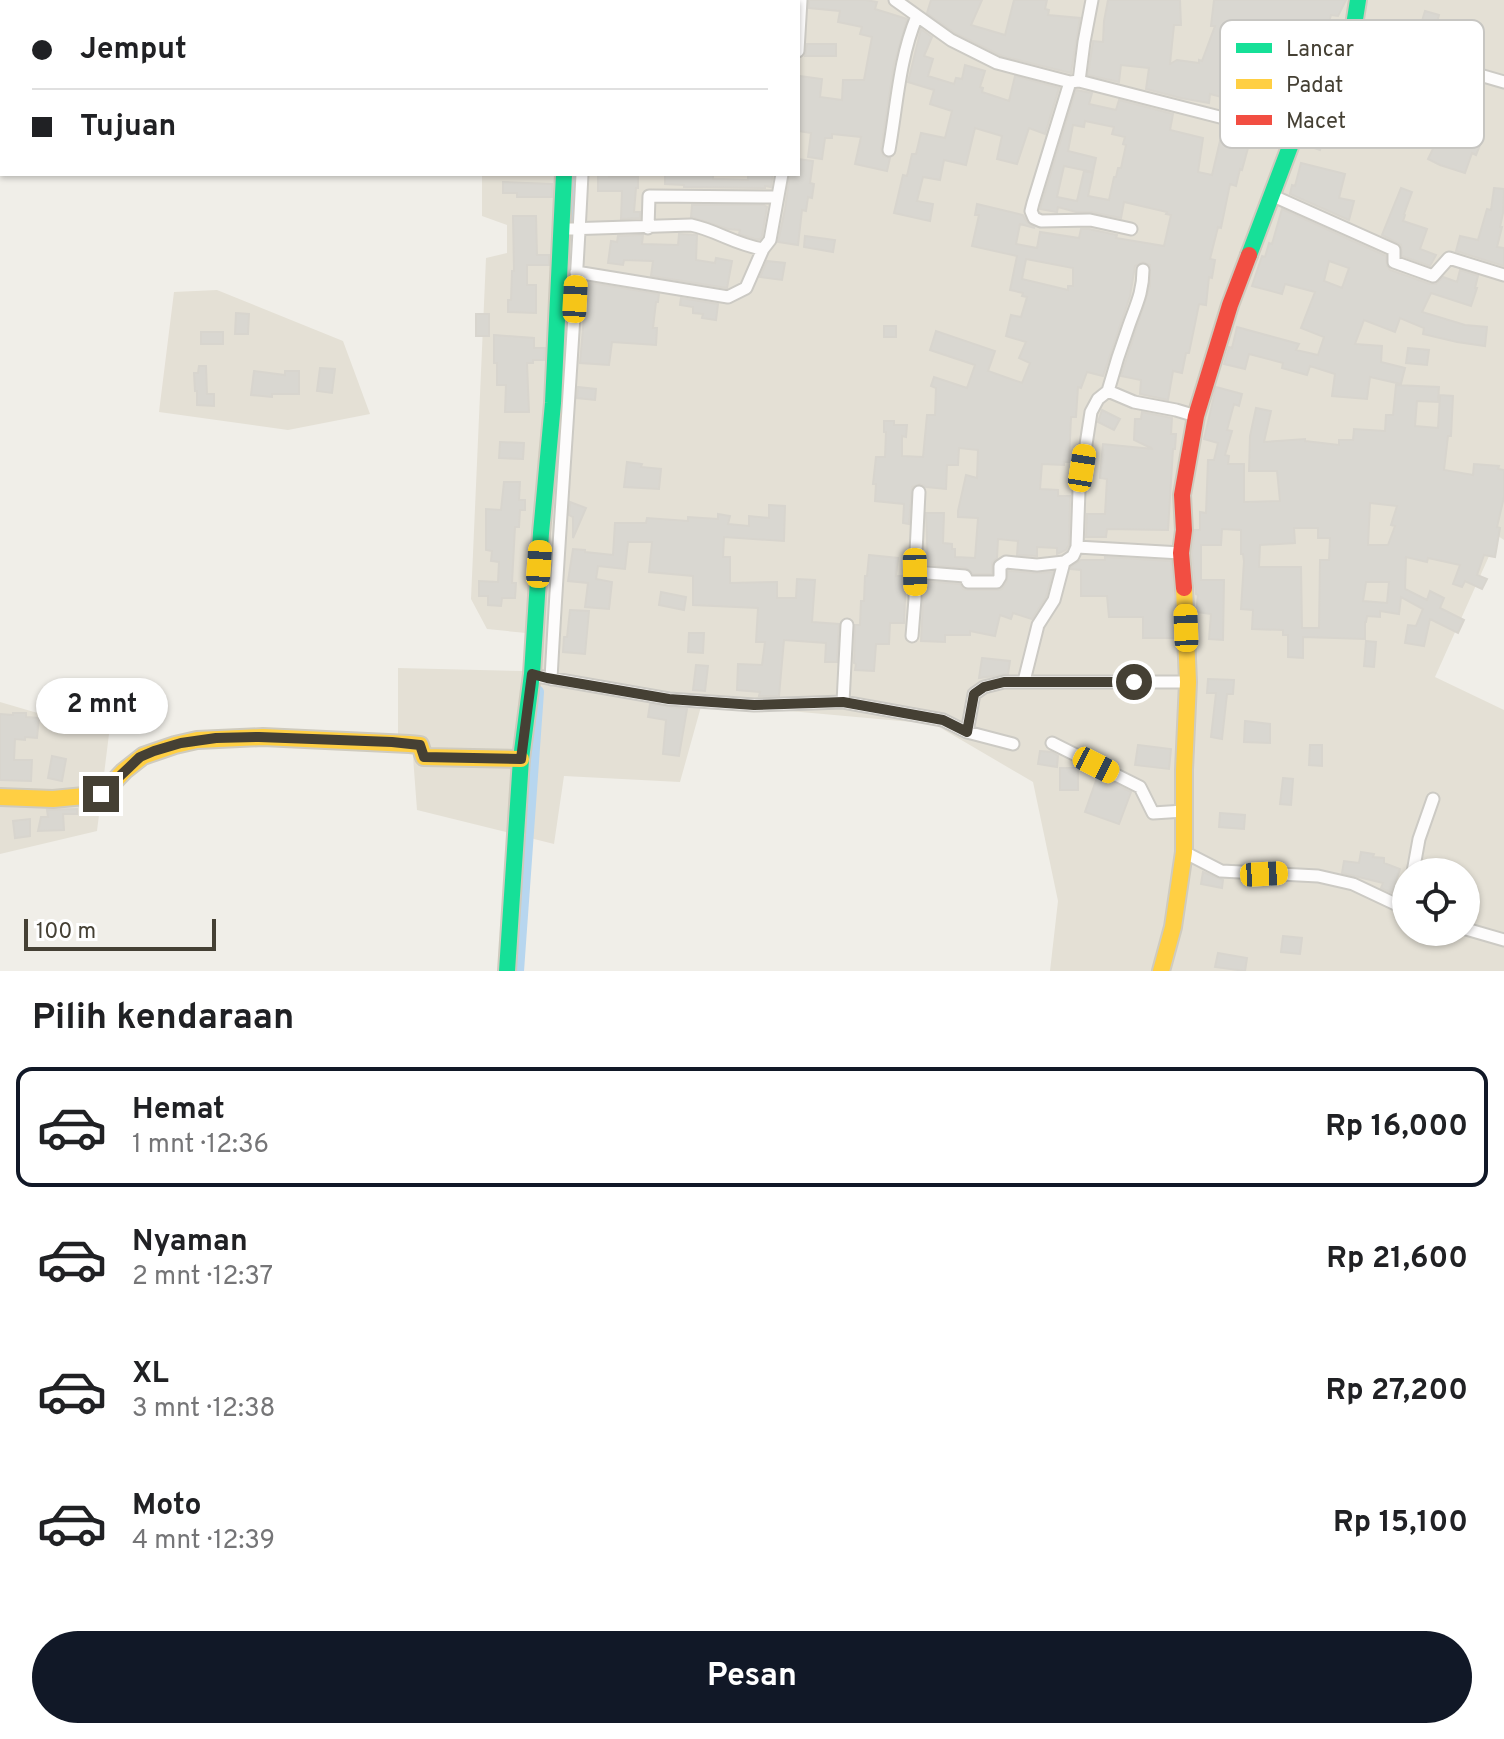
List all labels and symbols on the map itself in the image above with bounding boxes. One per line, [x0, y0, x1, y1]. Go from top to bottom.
legend [1220, 20, 1484, 148]
text: Lancar [1286, 37, 1355, 64]
text: Padat [1286, 73, 1343, 100]
text: Macet [1286, 109, 1346, 136]
car [562, 274, 588, 324]
car [1066, 442, 1098, 494]
car [525, 539, 553, 589]
car [903, 548, 927, 596]
car [1173, 604, 1199, 652]
route start [1116, 664, 1152, 700]
callout: 2 mnt [35, 678, 167, 734]
car [1069, 743, 1123, 787]
route end [83, 776, 119, 812]
car [1239, 861, 1289, 887]
scale bar [24, 915, 216, 951]

